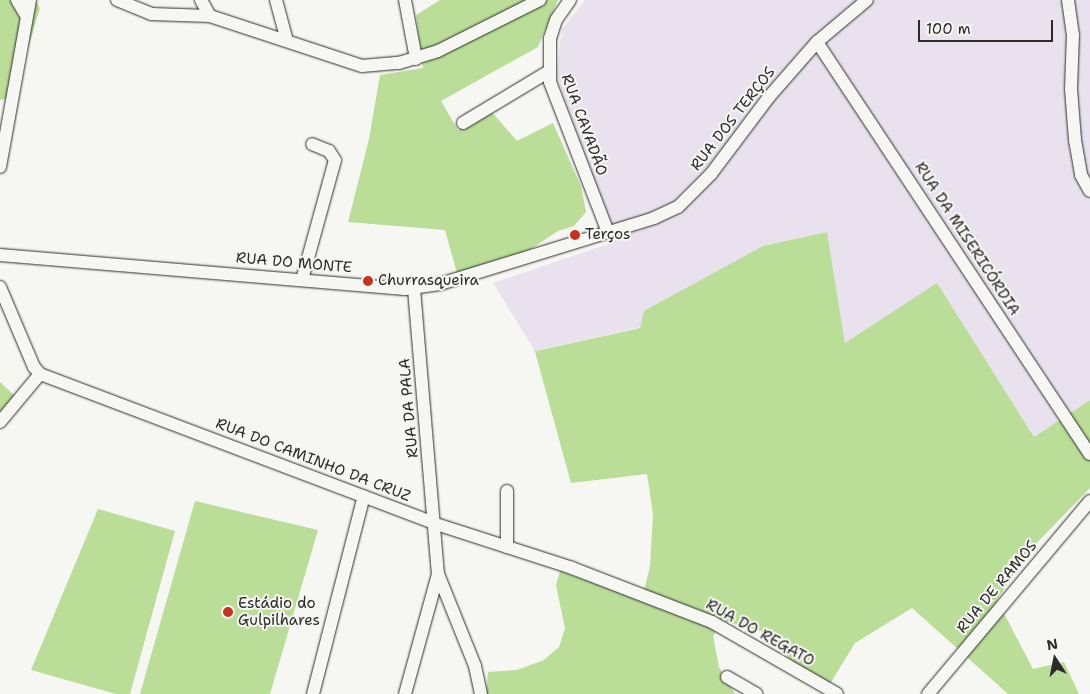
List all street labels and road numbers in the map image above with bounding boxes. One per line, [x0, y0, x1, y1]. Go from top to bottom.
street label: RUA DOS TERÇOS [687, 64, 779, 174]
street label: RUA CAVADÃO [557, 72, 611, 178]
street label: RUA DA MISERICÓRDIA [911, 159, 1023, 319]
street label: RUA DO MONTE [235, 249, 353, 277]
street label: RUA DA PALA [396, 357, 422, 459]
street label: RUA DO CAMINHO DA CRUZ [213, 414, 413, 506]
street label: RUA DE RAMOS [953, 537, 1041, 637]
street label: RUA DO REGATO [703, 596, 817, 670]

